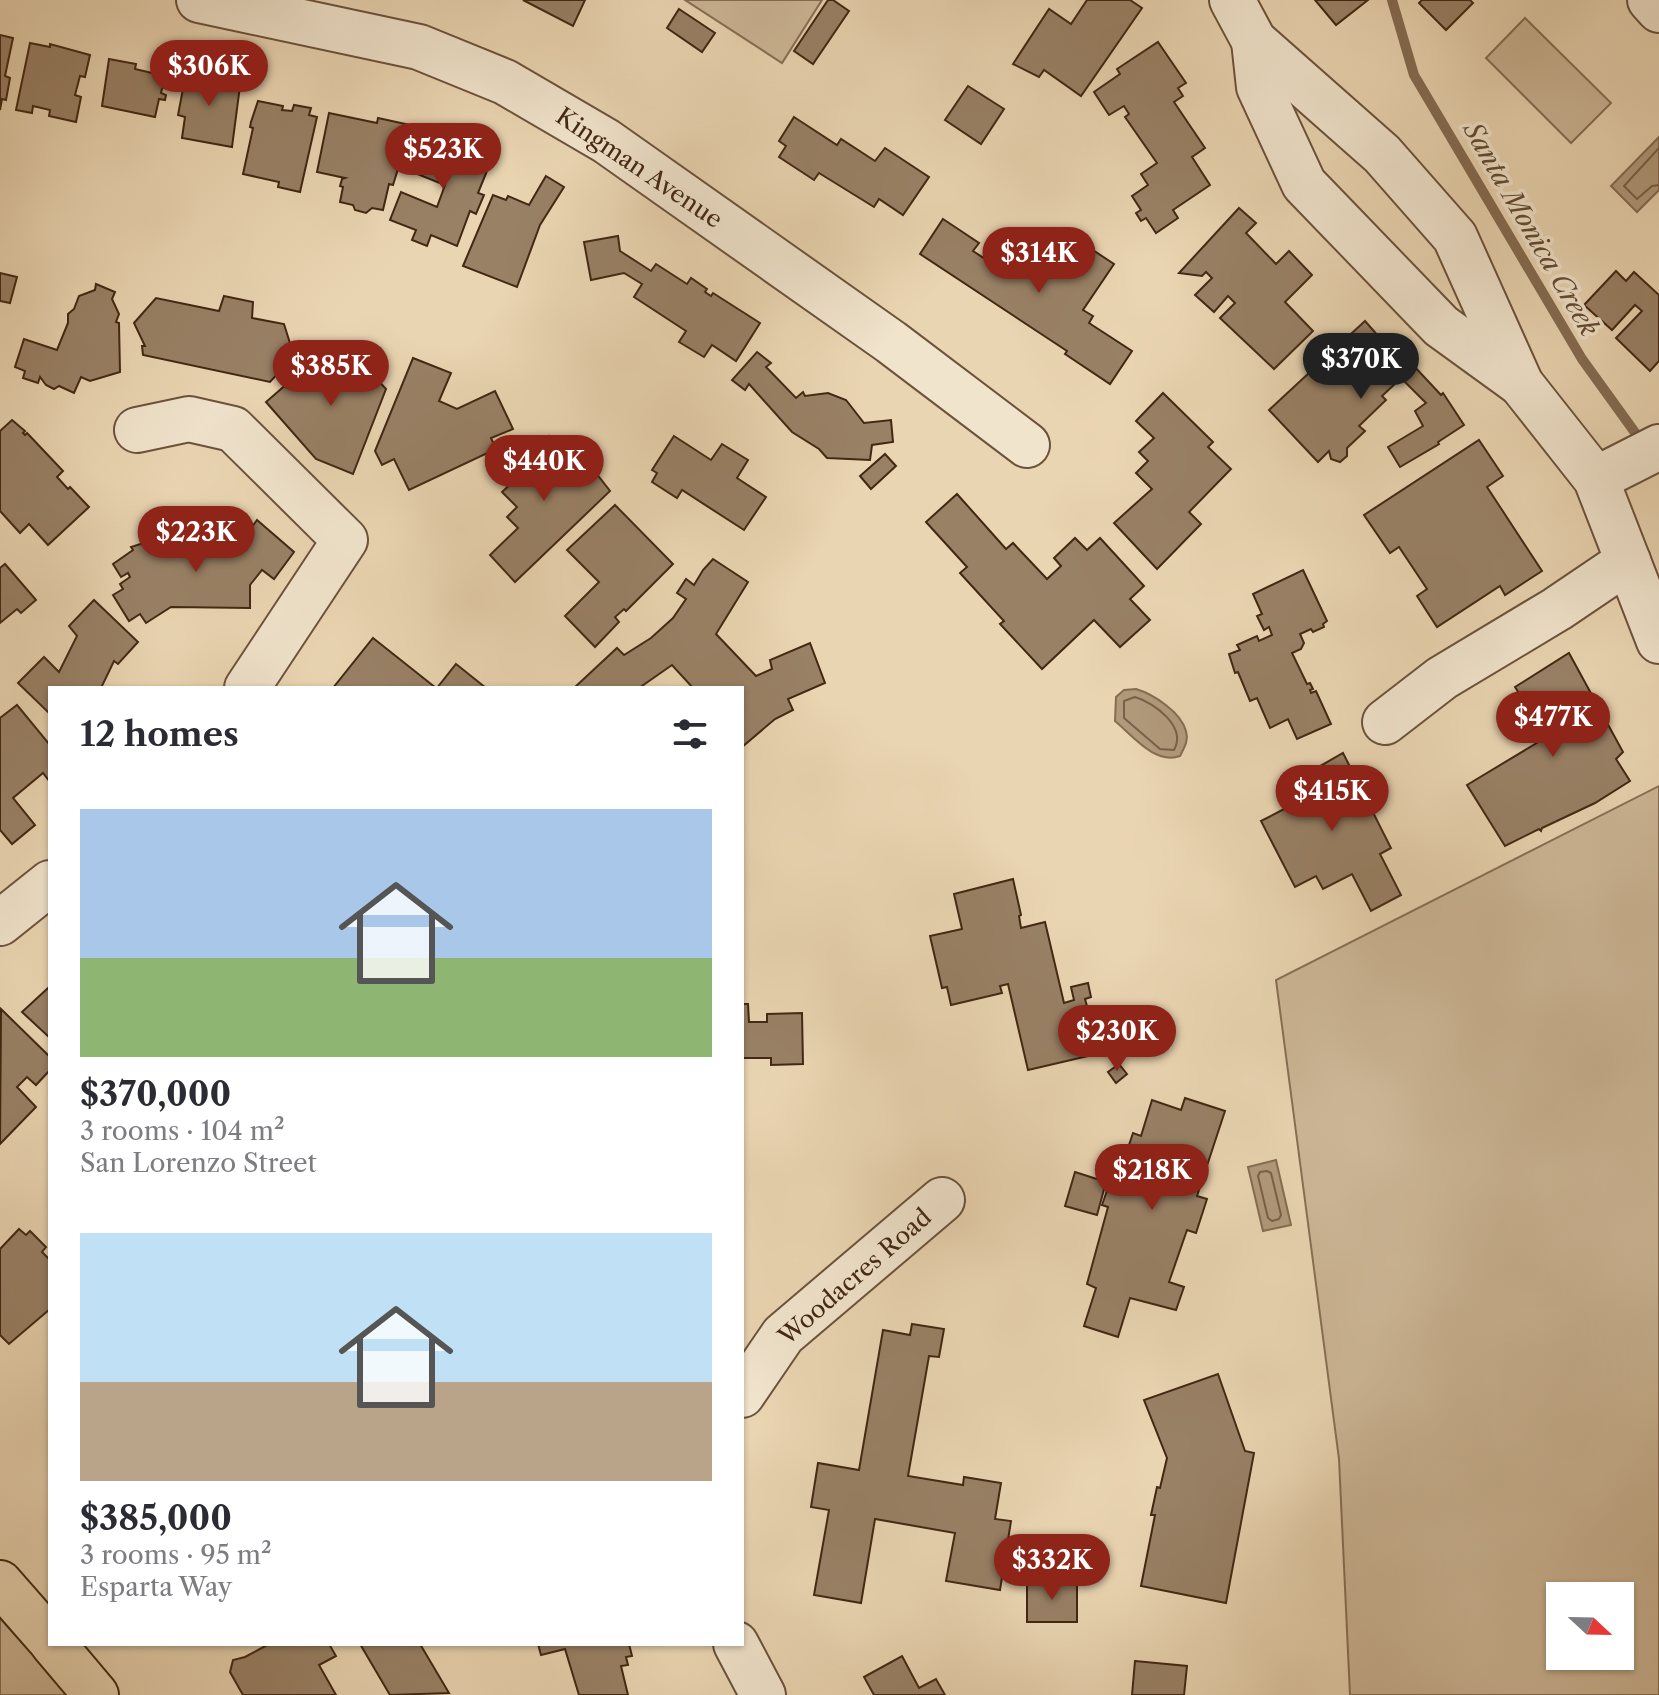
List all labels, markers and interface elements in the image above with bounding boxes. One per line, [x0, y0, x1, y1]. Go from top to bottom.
pin: $306K [153, 40, 265, 108]
text: $306K [168, 50, 250, 82]
street label: Kingman Avenue [551, 101, 728, 234]
water label: Santa Monica Creek [1456, 115, 1606, 342]
pin: $523K [387, 123, 499, 191]
text: $523K [403, 133, 483, 165]
pin: $314K [983, 227, 1095, 295]
text: $314K [1000, 237, 1078, 269]
pin: $370K [1305, 333, 1417, 401]
pin: $385K [275, 340, 387, 408]
text: $370K [1321, 343, 1401, 375]
text: $385K [291, 350, 371, 382]
pin: $440K [488, 435, 600, 503]
text: $440K [503, 445, 585, 477]
pin: $223K [140, 506, 252, 574]
text: $223K [156, 516, 236, 548]
pin: $477K [1497, 691, 1609, 759]
text: $477K [1514, 701, 1592, 733]
icon: filters [668, 712, 712, 756]
text: 12 homes [80, 713, 239, 755]
pin: $415K [1276, 765, 1388, 833]
text: $415K [1294, 775, 1370, 807]
icon: home [324, 861, 468, 1005]
pin: $230K [1061, 1005, 1173, 1073]
text: $230K [1076, 1015, 1158, 1047]
text: $370,000 [80, 1073, 231, 1115]
text: 3 rooms · 104 m² [80, 1115, 285, 1147]
pin: $218K [1096, 1144, 1208, 1212]
text: San Lorenzo Street [80, 1147, 317, 1179]
text: $218K [1113, 1154, 1191, 1186]
street label: Woodacres Road [772, 1202, 937, 1352]
icon: home [324, 1285, 468, 1429]
text: $385,000 [80, 1497, 232, 1539]
pin: $332K [996, 1534, 1108, 1602]
text: 3 rooms · 95 m² [80, 1539, 272, 1571]
text: $332K [1012, 1544, 1092, 1576]
text: Esparta Way [80, 1571, 232, 1603]
north arrow [1546, 1582, 1634, 1670]
map controls [1546, 1582, 1634, 1670]

